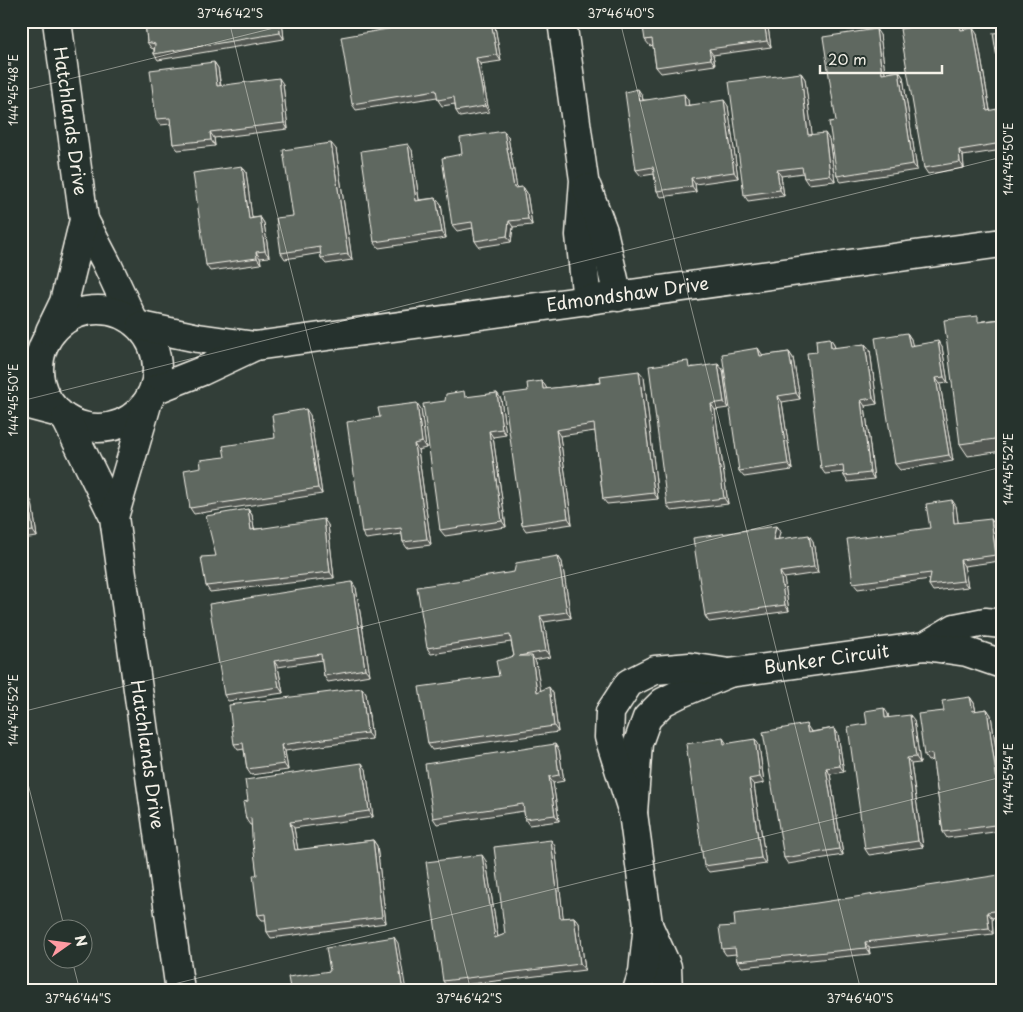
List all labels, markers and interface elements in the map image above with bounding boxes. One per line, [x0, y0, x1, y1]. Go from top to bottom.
text: 37°46'42"S [197, 4, 263, 22]
text: 37°46'40"S [587, 4, 655, 22]
scale bar [820, 42, 943, 74]
street label: Hatchlands Drive [48, 44, 95, 197]
text: 20 m [828, 47, 867, 70]
text: 144°45'48"E [4, 54, 22, 126]
text: 144°45'50"E [999, 123, 1017, 195]
street label: Edmondshaw Drive [545, 269, 710, 318]
text: 144°45'50"E [4, 364, 22, 436]
text: 144°45'52"E [999, 433, 1017, 505]
street label: Bunker Circuit [762, 636, 891, 680]
text: 144°45'52"E [4, 674, 22, 746]
street label: Hatchlands Drive [125, 678, 172, 831]
text: 144°45'54"E [999, 743, 1017, 815]
north arrow [42, 920, 92, 970]
text: N [70, 933, 93, 949]
text: 37°46'44"S [45, 989, 111, 1007]
text: 37°46'42"S [436, 989, 502, 1007]
text: 37°46'40"S [826, 989, 894, 1007]

